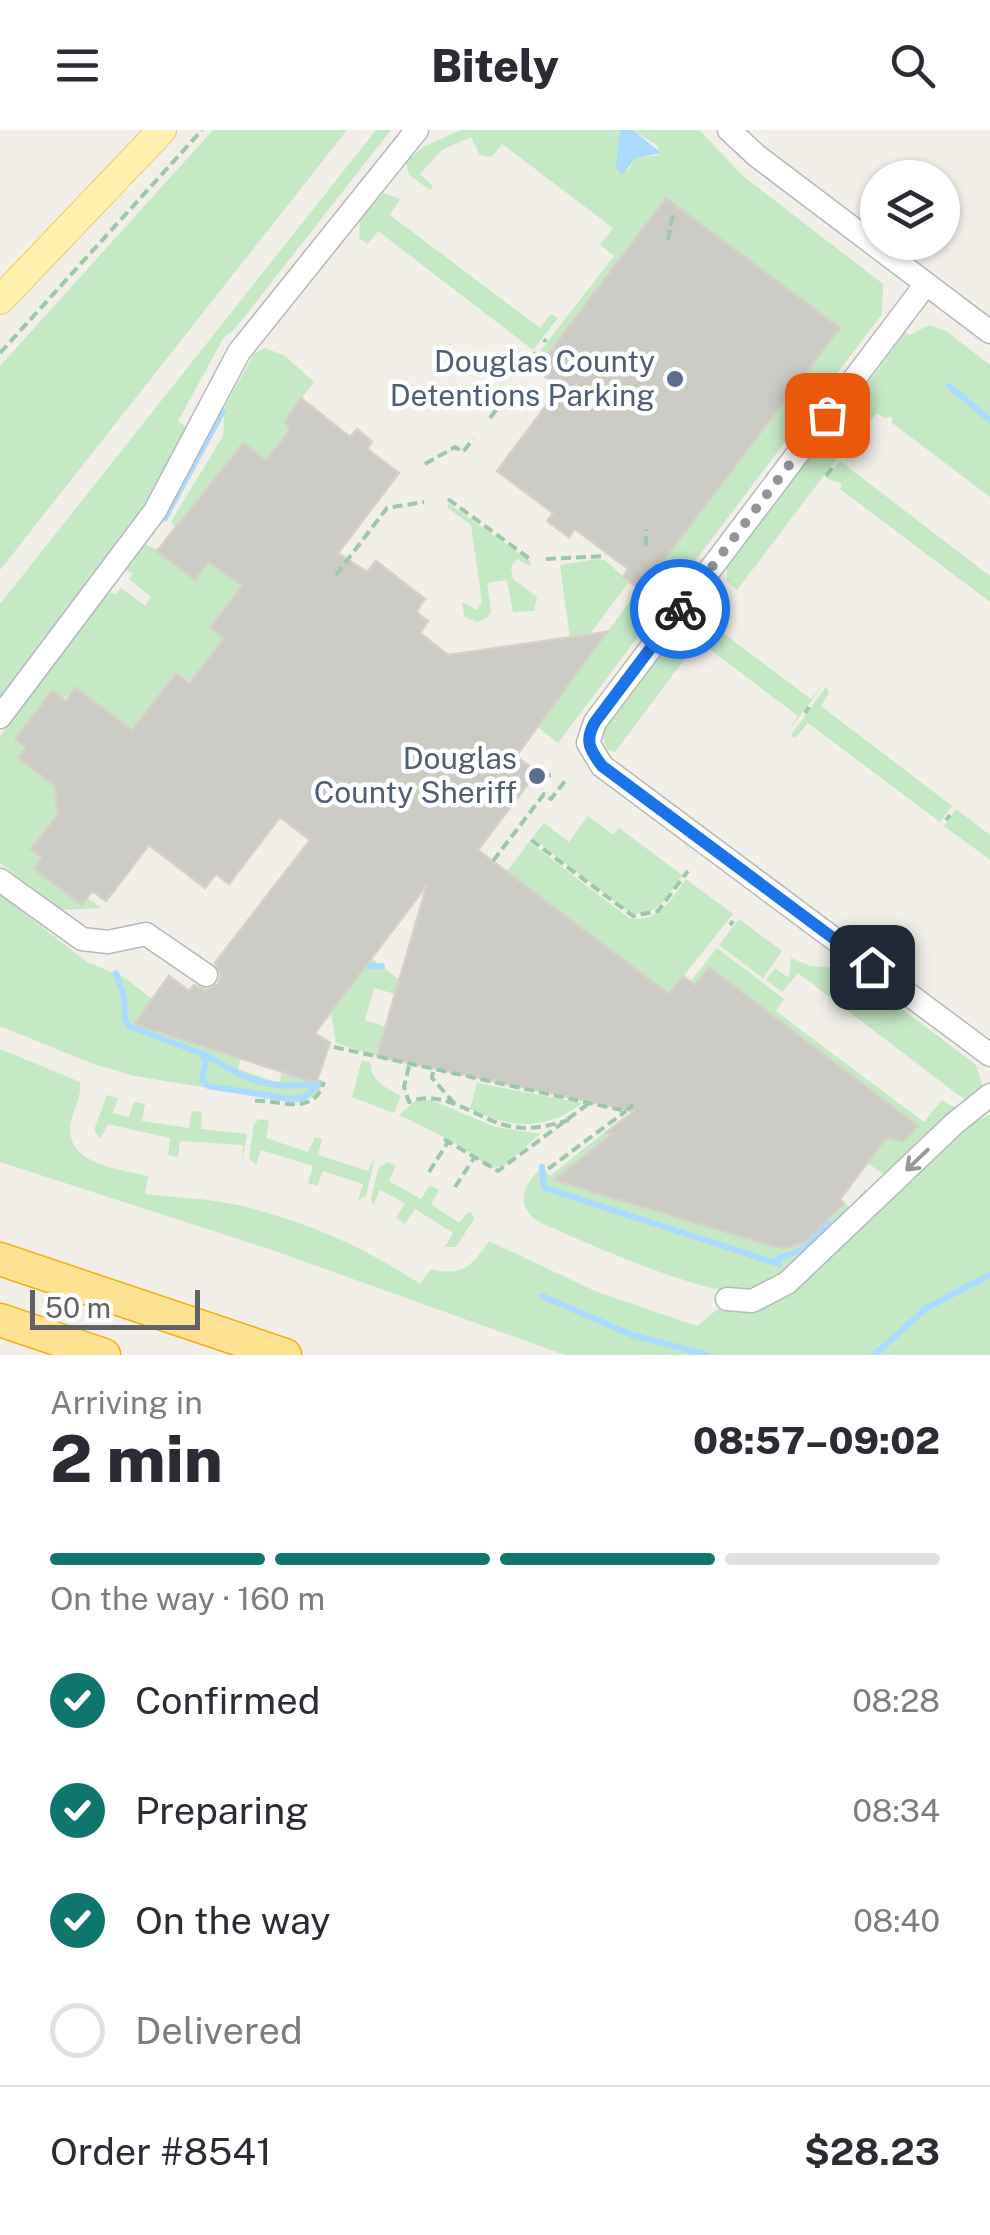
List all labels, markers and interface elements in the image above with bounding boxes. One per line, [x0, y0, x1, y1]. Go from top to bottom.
icon: menu [50, 38, 105, 93]
icon: search [885, 38, 940, 93]
text: Bitely [431, 39, 559, 92]
map controls [860, 160, 960, 260]
button: layers [860, 160, 960, 260]
place label: Douglas County Detentions Parking [390, 343, 655, 413]
marker: Douglas County Detentions Parking [664, 368, 686, 390]
pin [785, 373, 870, 458]
icon: bag [800, 388, 855, 443]
courier [630, 559, 730, 659]
icon: bike [653, 582, 708, 637]
place label: Douglas County Sheriff [314, 740, 517, 810]
marker: Douglas County Sheriff [526, 765, 548, 787]
pin [830, 925, 915, 1010]
icon: home [845, 940, 900, 995]
one-way arrow [906, 1148, 930, 1172]
scale bar [30, 1285, 200, 1330]
text: 50 m [45, 1291, 111, 1324]
text: Arriving in [50, 1384, 203, 1421]
text: 08:57–09:02 [693, 1418, 940, 1463]
text: 2 min [50, 1420, 223, 1497]
text: On the way · 160 m [50, 1580, 325, 1617]
icon: check [50, 1673, 105, 1728]
text: Confirmed [135, 1678, 320, 1723]
text: 08:28 [852, 1682, 940, 1719]
icon: check [50, 1783, 105, 1838]
text: Preparing [135, 1788, 309, 1833]
text: 08:34 [852, 1792, 940, 1829]
icon: check [50, 1893, 105, 1948]
text: On the way [135, 1898, 331, 1943]
text: 08:40 [853, 1902, 940, 1939]
text: Delivered [135, 2008, 303, 2053]
text: Order #8541 [50, 2129, 272, 2174]
text: $28.23 [804, 2129, 940, 2174]

